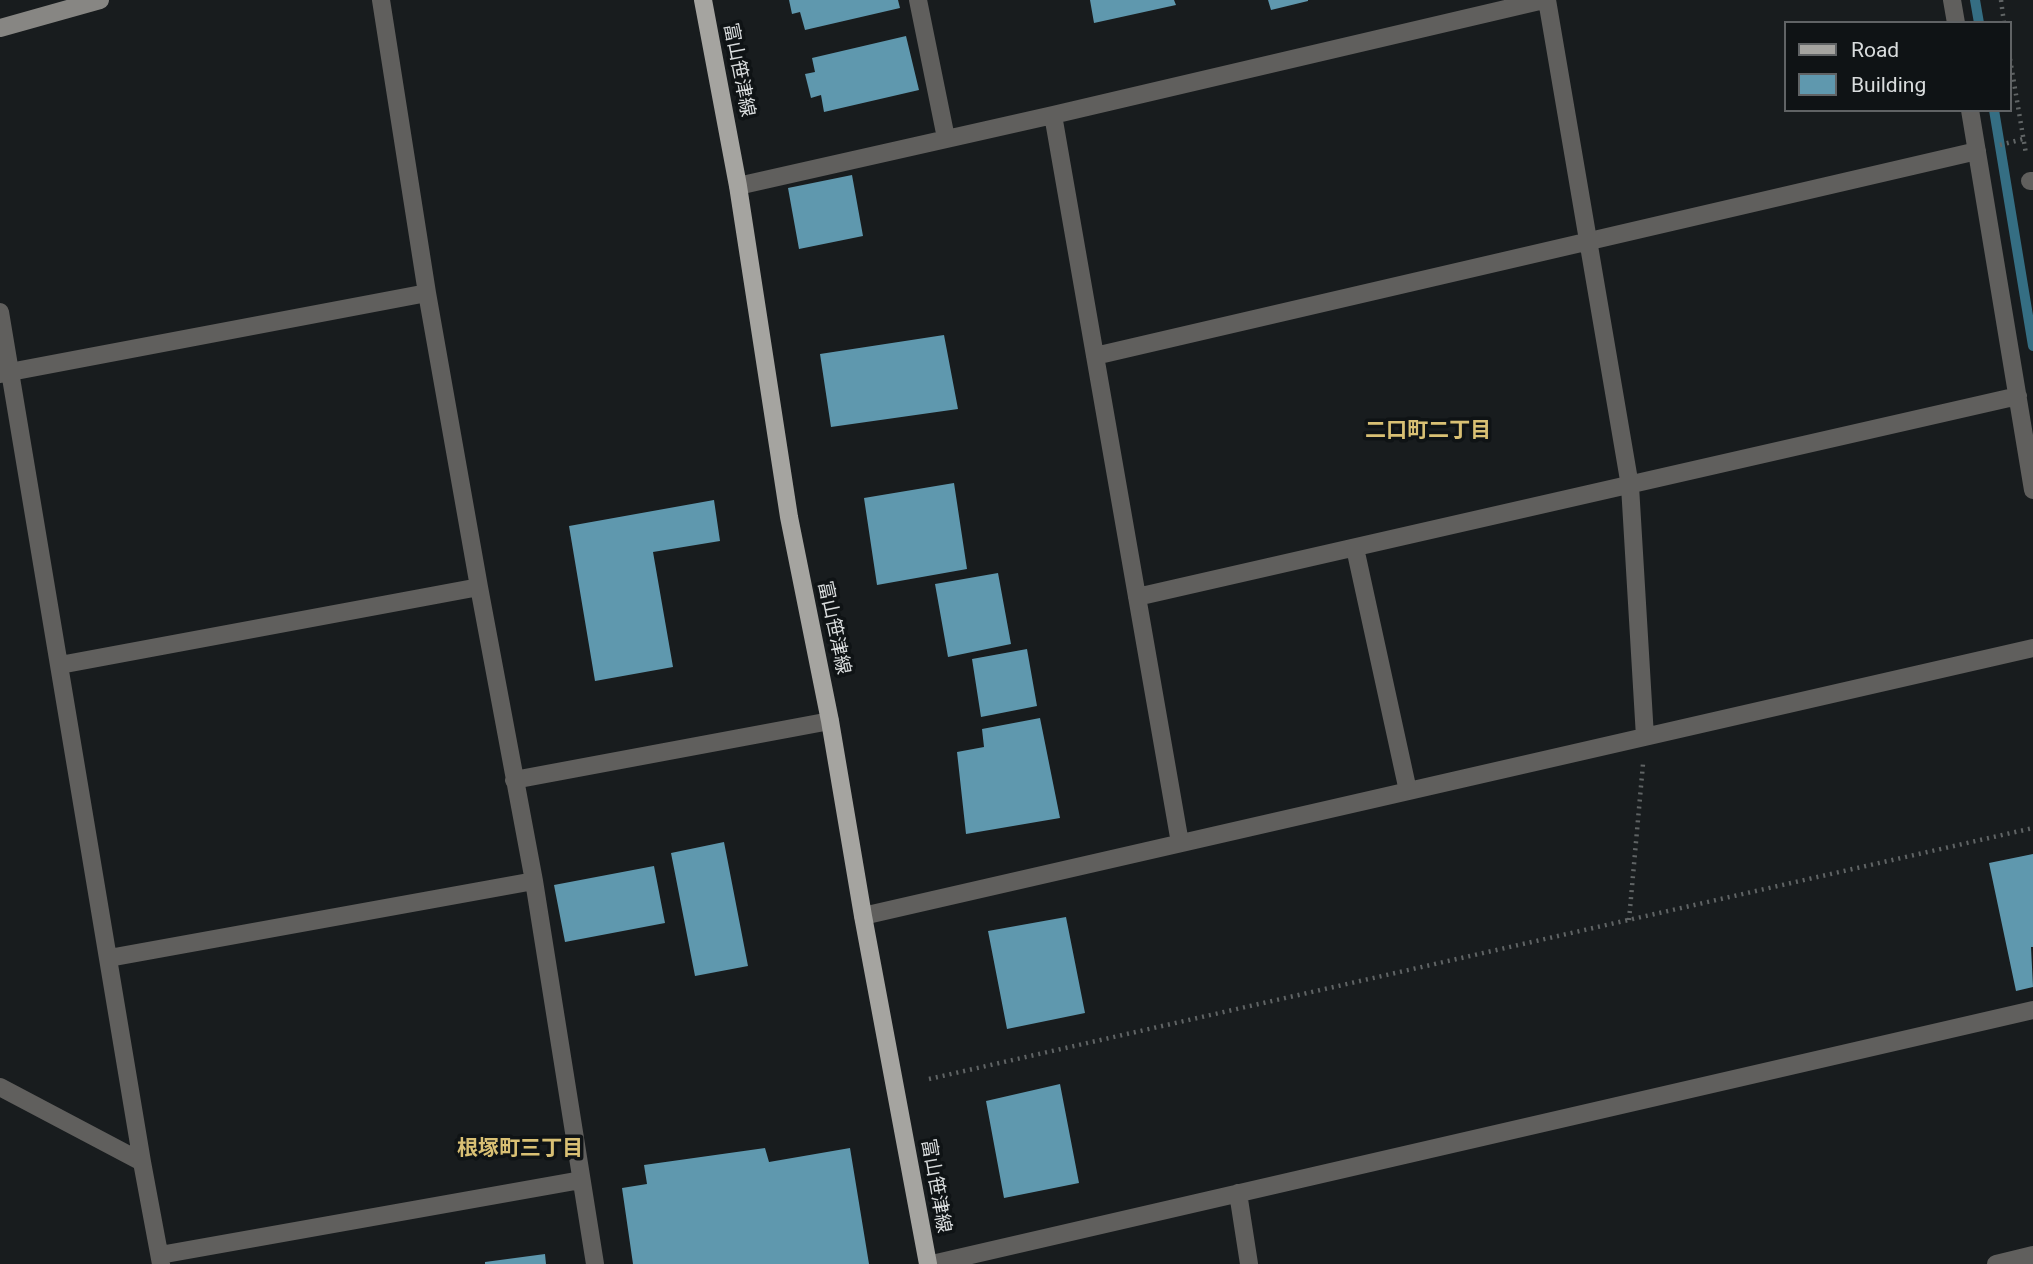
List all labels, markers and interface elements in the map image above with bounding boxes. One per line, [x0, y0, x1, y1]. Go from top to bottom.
street label: 富山笹津線 [718, 21, 758, 119]
legend [1784, 21, 2012, 112]
text: Road [1851, 38, 1899, 62]
text: Building [1851, 73, 1926, 97]
district label: 二口町二丁目 [1365, 419, 1491, 445]
street label: 富山笹津線 [812, 579, 854, 677]
district label: 根塚町三丁目 [457, 1137, 583, 1163]
street label: 富山笹津線 [916, 1137, 954, 1235]

